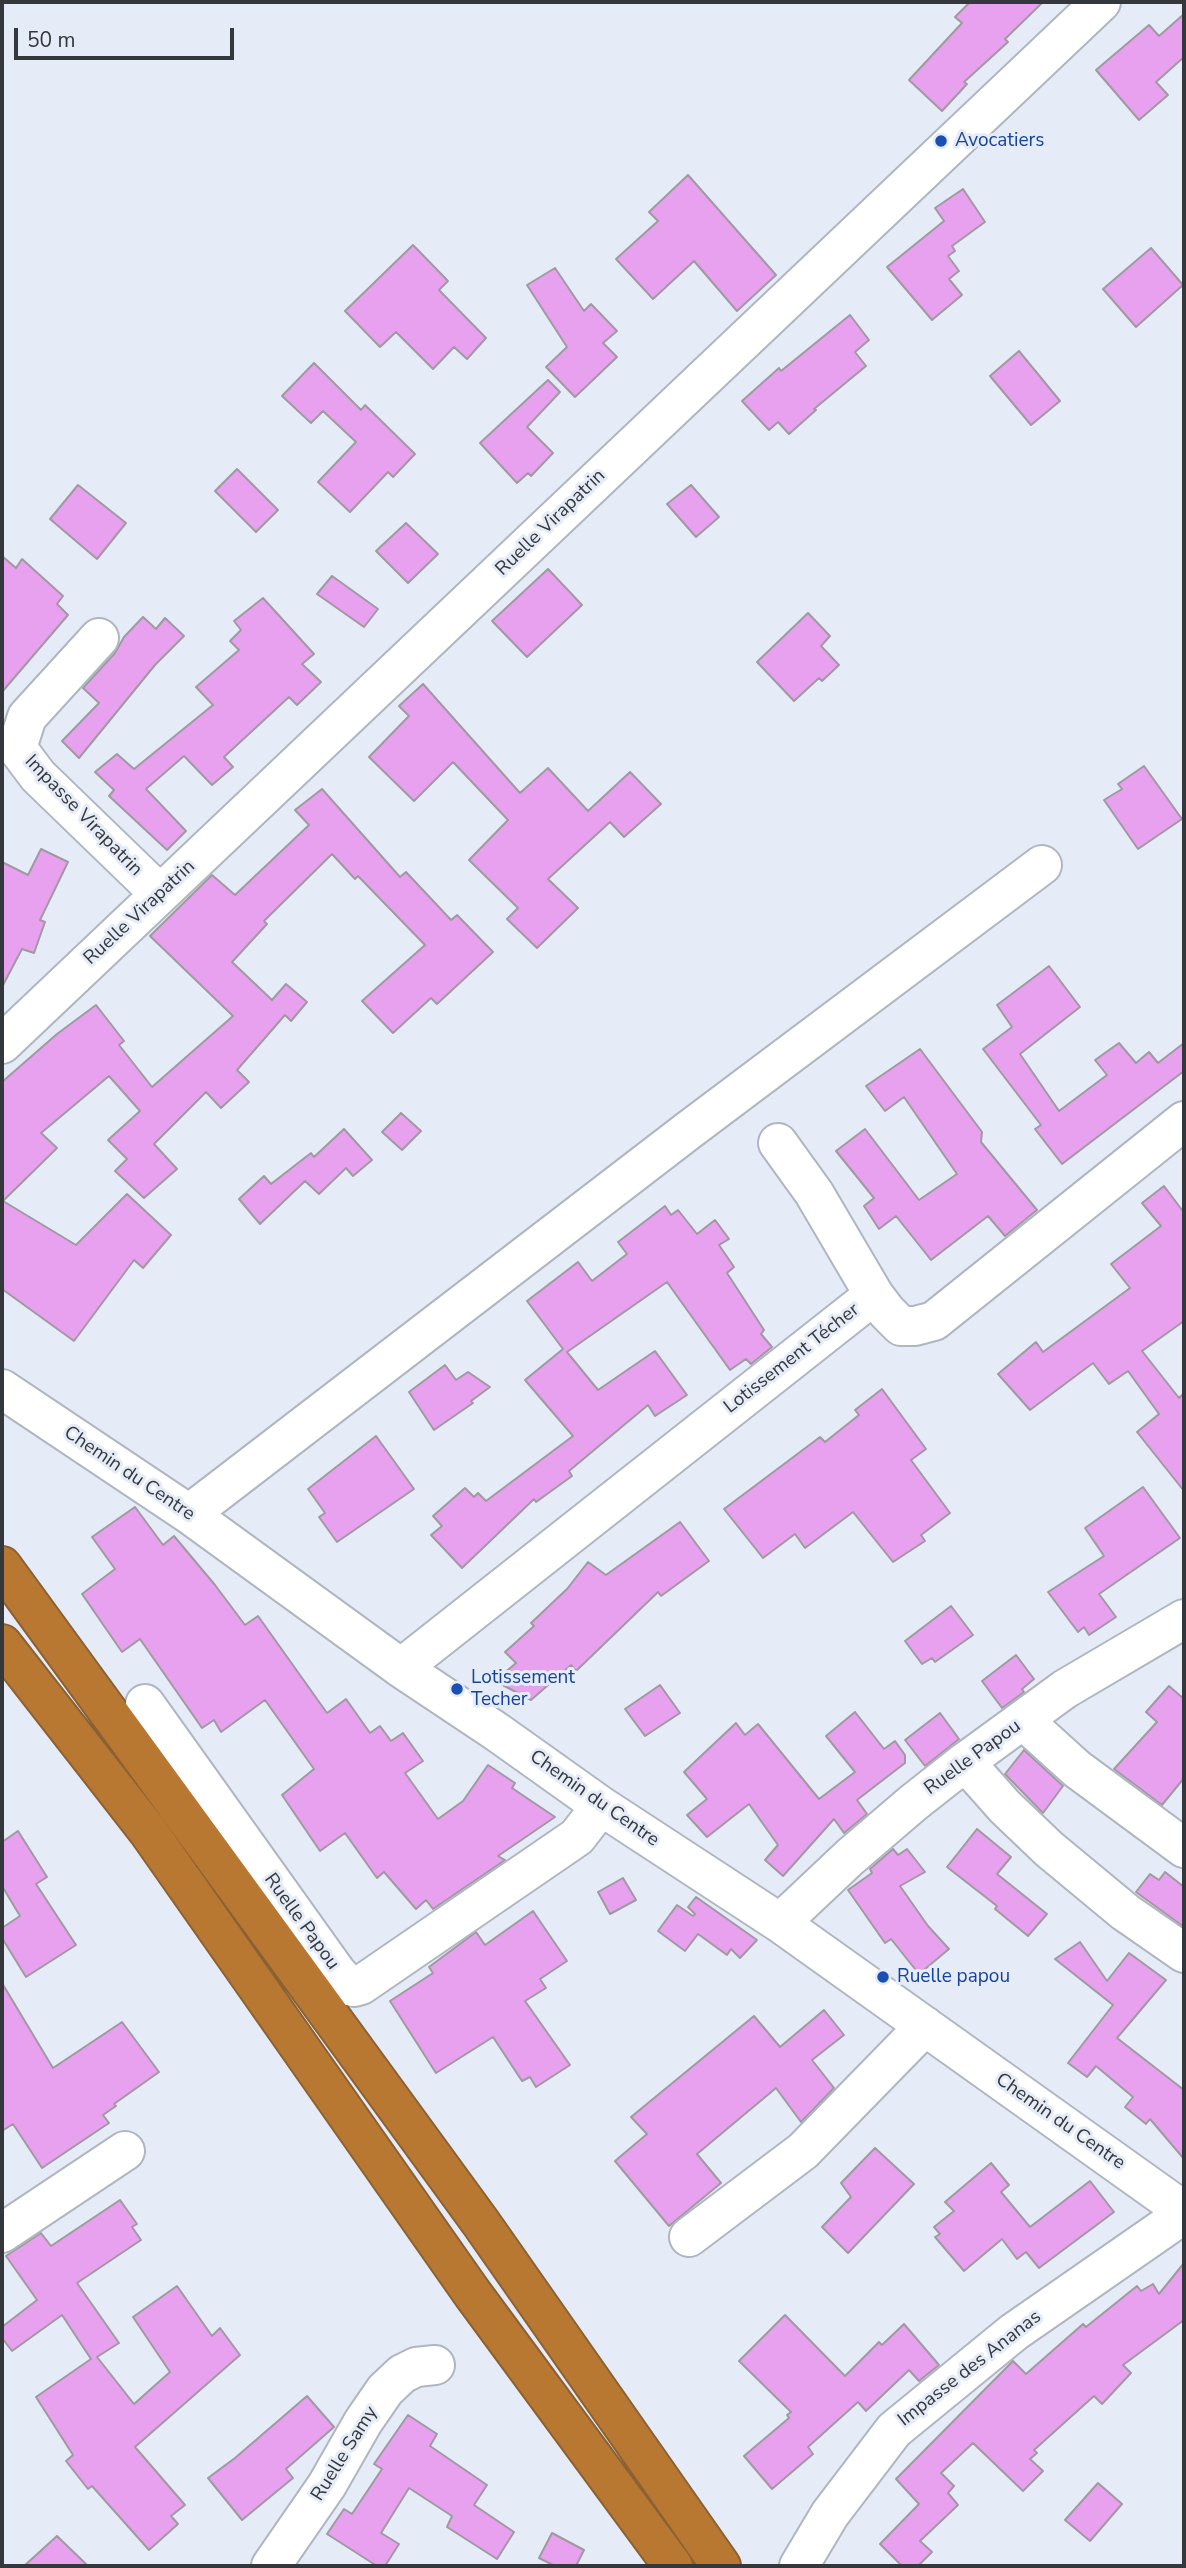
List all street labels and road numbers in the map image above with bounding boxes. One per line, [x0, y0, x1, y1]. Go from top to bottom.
street label: Ruelle Virapatrin [491, 465, 611, 581]
street label: Impasse Virapatrin [19, 751, 147, 881]
street label: Ruelle Virapatrin [80, 856, 200, 970]
street label: Lotissement Técher [720, 1299, 864, 1419]
street label: Chemin du Centre [59, 1422, 199, 1526]
street label: Ruelle Papou [920, 1715, 1026, 1801]
street label: Chemin du Centre [525, 1746, 663, 1852]
street label: Ruelle Papou [258, 1869, 344, 1975]
street label: Chemin du Centre [991, 2069, 1129, 2175]
street label: Impasse des Ananas [894, 2306, 1046, 2432]
street label: Ruelle Samy [307, 2402, 383, 2506]

